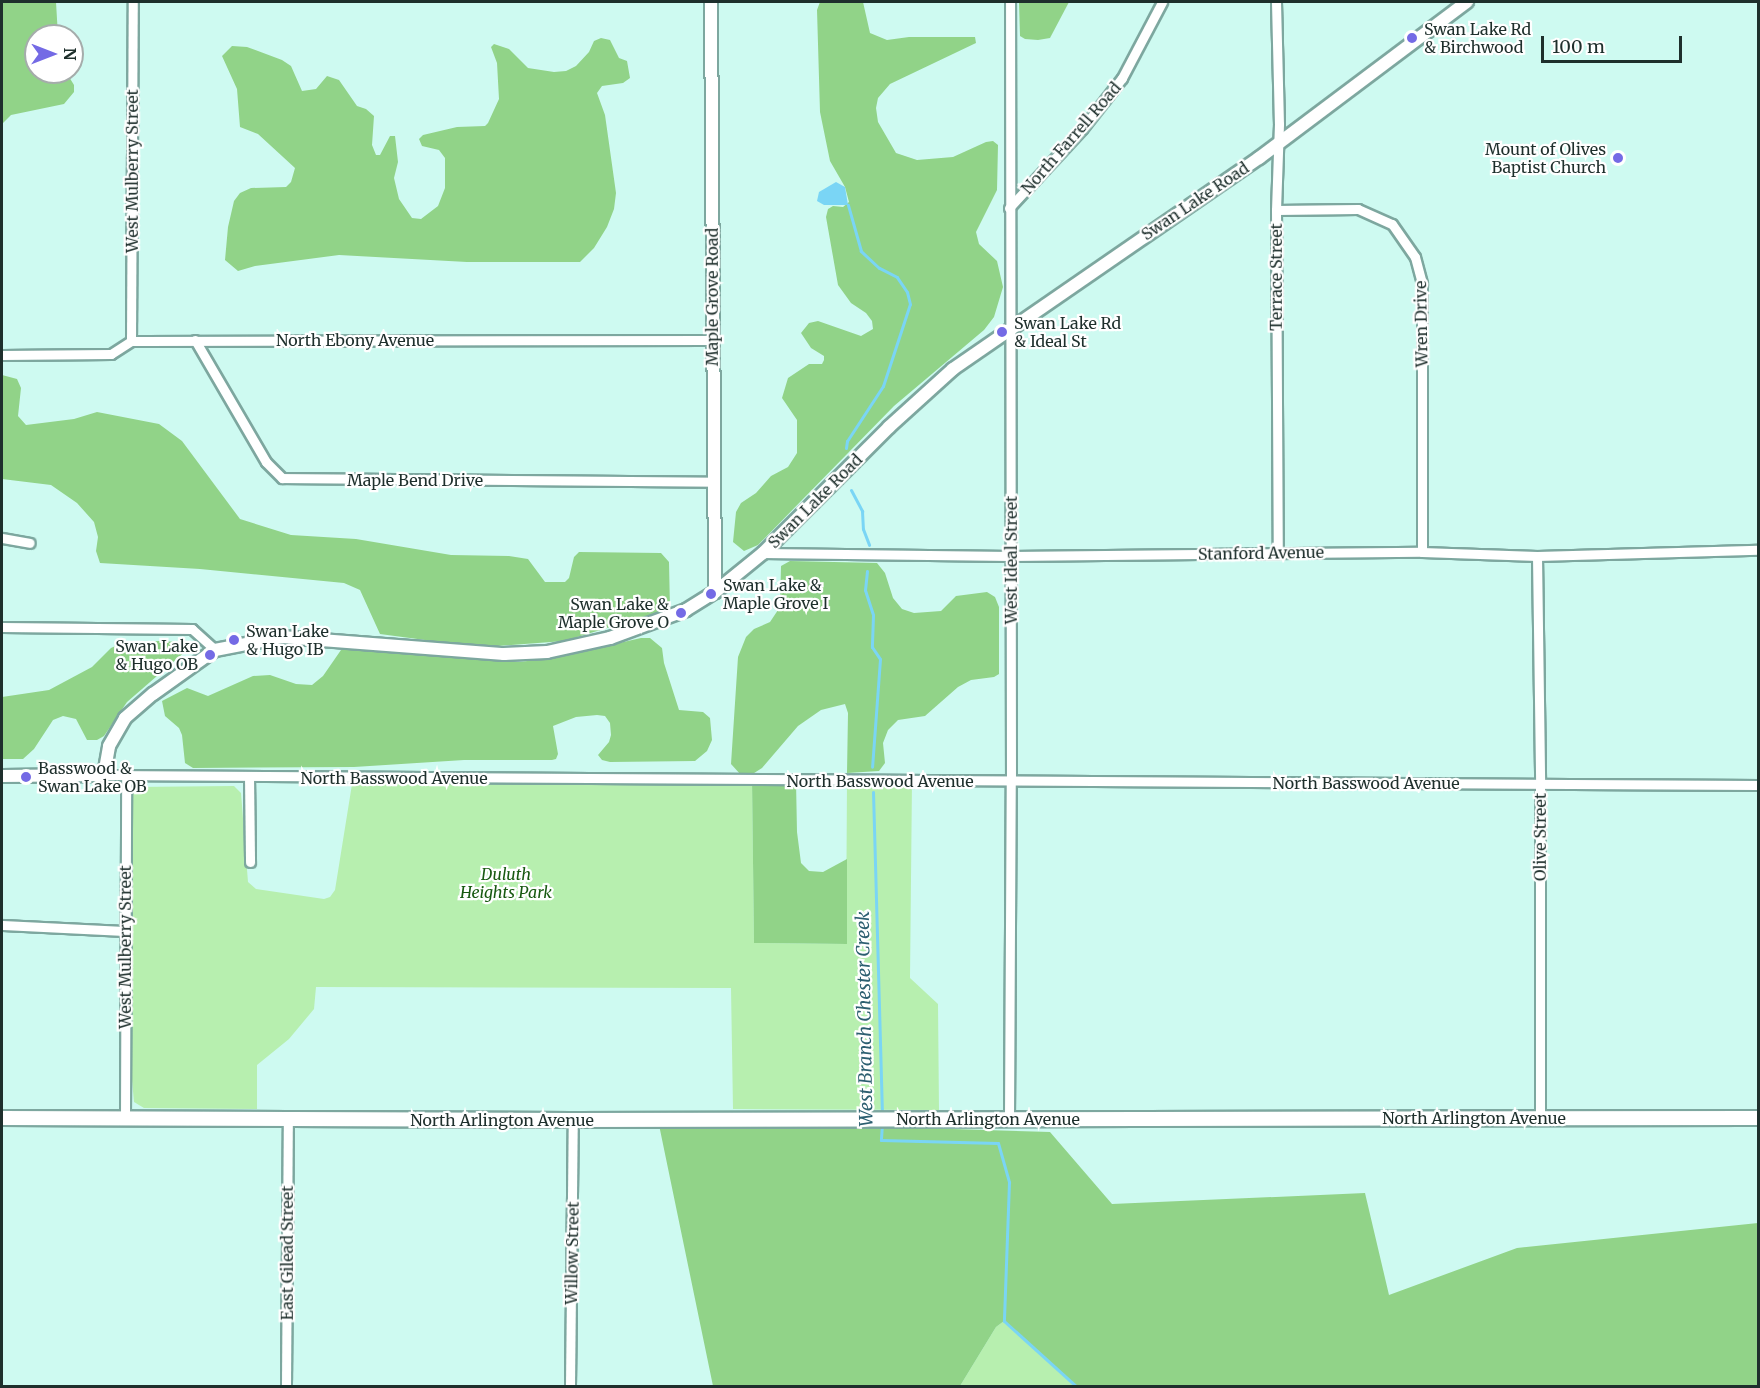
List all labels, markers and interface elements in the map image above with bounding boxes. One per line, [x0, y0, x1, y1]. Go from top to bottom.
place label: Swan Lake Rd & Birchwood [1424, 19, 1531, 57]
north arrow [24, 24, 84, 84]
scale bar [1544, 24, 1685, 62]
marker: Swan Lake Rd & Birchwood [1405, 31, 1419, 45]
text: 100 m [1552, 35, 1605, 58]
text: N [60, 48, 80, 60]
street label: North Farrell Road [1017, 78, 1125, 198]
street label: West Mulberry Street [122, 89, 142, 253]
place label: Mount of Olives Baptist Church [1485, 139, 1606, 177]
marker: Mount of Olives Baptist Church [1611, 151, 1625, 165]
street label: Swan Lake Road [1138, 158, 1252, 244]
street label: Terrace Street [1266, 223, 1286, 331]
street label: Maple Grove Road [702, 228, 722, 366]
street label: Wren Drive [1411, 281, 1431, 367]
place label: Swan Lake Rd & Ideal St [1014, 313, 1121, 351]
marker: Swan Lake Rd & Ideal St [995, 325, 1009, 339]
street label: North Ebony Avenue [276, 330, 434, 350]
street label: Swan Lake Road [764, 450, 866, 552]
street label: Maple Bend Drive [347, 470, 483, 490]
street label: West Ideal Street [1001, 496, 1021, 624]
street label: Stanford Avenue [1198, 542, 1324, 564]
place label: Swan Lake & Maple Grove I [723, 575, 828, 613]
marker: Swan Lake & Maple Grove I [704, 587, 718, 601]
place label: Swan Lake & Maple Grove O [558, 594, 669, 632]
marker: Swan Lake & Maple Grove O [674, 606, 688, 620]
place label: Swan Lake & Hugo IB [246, 621, 329, 659]
marker: Swan Lake & Hugo IB [227, 633, 241, 647]
place label: Swan Lake & Hugo OB [115, 636, 198, 674]
marker: Swan Lake & Hugo OB [203, 648, 217, 662]
place label: Basswood & Swan Lake OB [38, 758, 147, 796]
street label: North Basswood Avenue [300, 768, 488, 788]
marker: Basswood & Swan Lake OB [19, 770, 33, 784]
street label: North Basswood Avenue [786, 771, 974, 791]
street label: North Basswood Avenue [1272, 773, 1460, 793]
street label: Olive Street [1530, 793, 1550, 881]
park label: Duluth Heights Park [460, 864, 552, 902]
street label: West Mulberry Street [115, 865, 135, 1029]
water label: West Branch Chester Creek [852, 911, 878, 1127]
street label: North Arlington Avenue [1382, 1108, 1566, 1128]
street label: North Arlington Avenue [896, 1109, 1080, 1129]
street label: North Arlington Avenue [410, 1110, 594, 1130]
street label: East Gilead Street [277, 1186, 297, 1320]
street label: Willow Street [562, 1201, 582, 1305]

